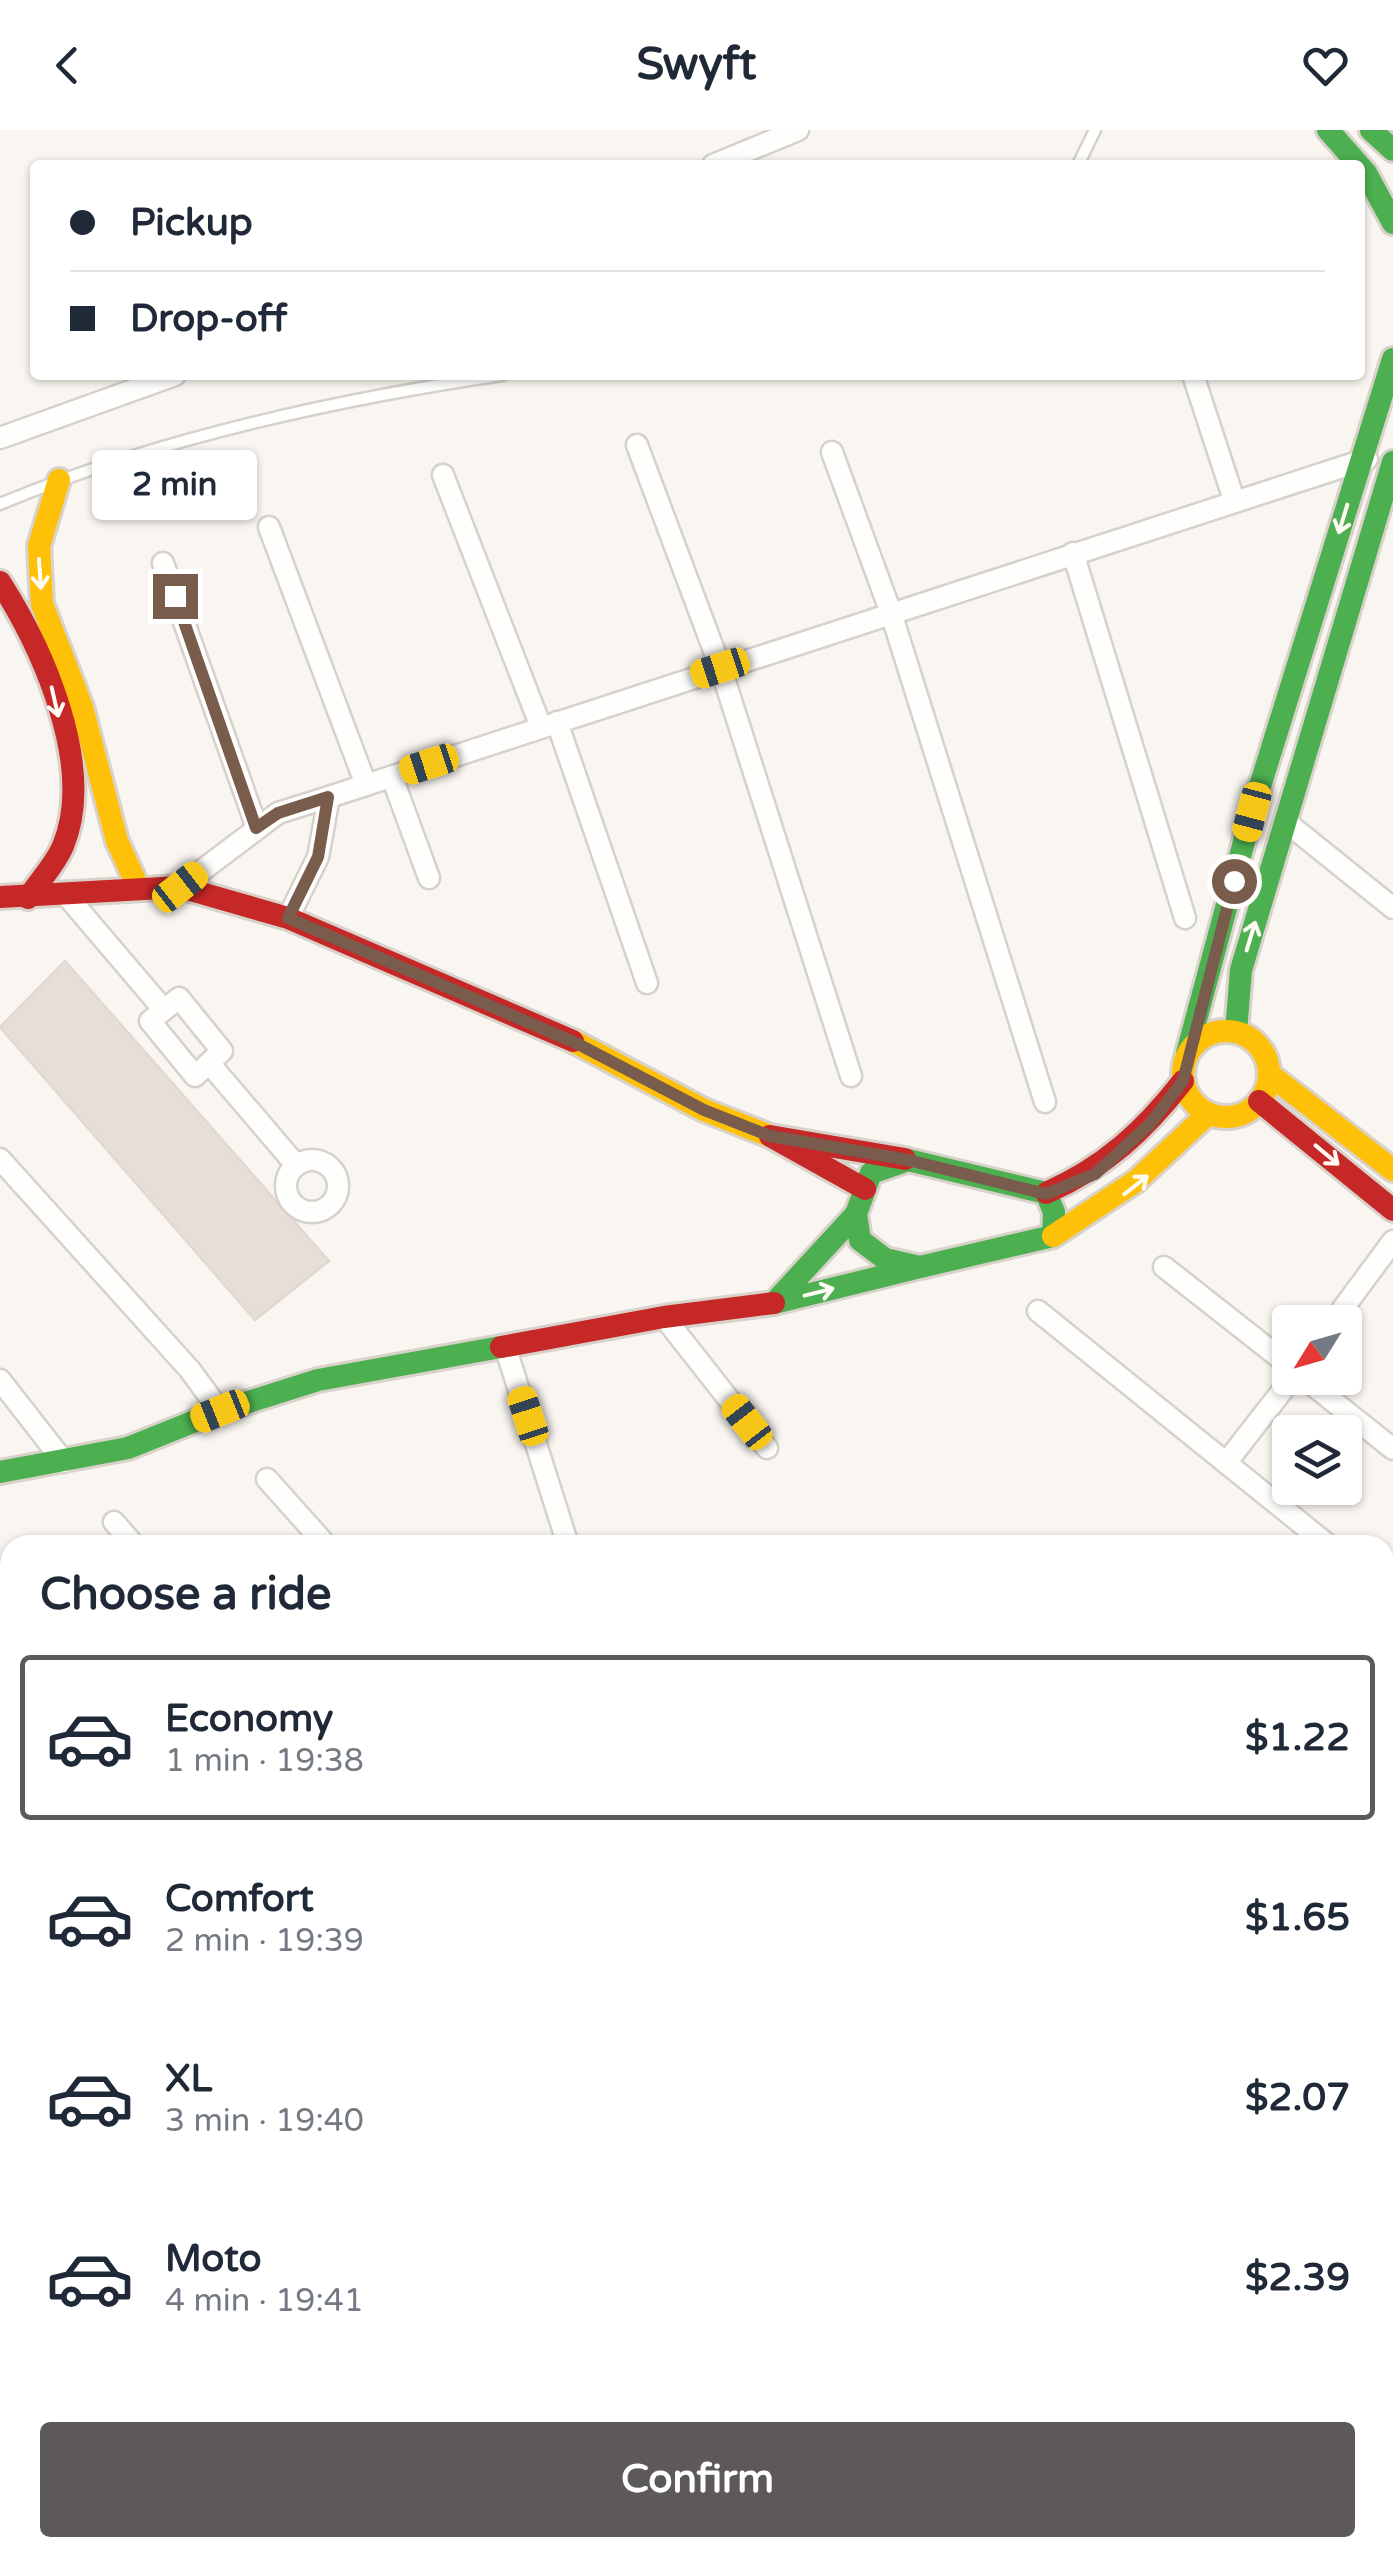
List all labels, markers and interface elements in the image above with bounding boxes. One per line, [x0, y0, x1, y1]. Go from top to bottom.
icon: back [40, 38, 95, 93]
text: Swyft [636, 38, 757, 92]
icon: heart [1298, 38, 1353, 93]
text: Pickup [130, 200, 253, 246]
text: Drop-off [130, 296, 287, 342]
callout: 2 min [92, 451, 258, 521]
text: 2 min [132, 466, 217, 504]
one-way arrow [1333, 502, 1351, 534]
one-way arrow [31, 558, 50, 590]
route end [153, 574, 198, 619]
car [687, 644, 753, 692]
one-way arrow [47, 685, 65, 717]
car [396, 740, 462, 788]
car [1230, 779, 1274, 845]
car [147, 857, 213, 917]
route start [1212, 859, 1257, 904]
one-way arrow [1243, 921, 1261, 953]
one-way arrow [1313, 1144, 1339, 1166]
one-way arrow [1122, 1174, 1148, 1196]
one-way arrow [802, 1282, 834, 1300]
north arrow [1272, 1305, 1362, 1395]
map controls [1272, 1305, 1362, 1505]
car [504, 1383, 552, 1449]
car [187, 1386, 253, 1436]
car [717, 1389, 777, 1455]
button: layers [1272, 1415, 1362, 1505]
text: Choose a ride [40, 1568, 331, 1622]
icon: car [45, 1693, 135, 1783]
text: Economy [165, 1696, 333, 1742]
text: $1.22 [1245, 1715, 1350, 1761]
text: 1 min · 19:38 [165, 1742, 364, 1780]
icon: car [45, 1873, 135, 1963]
text: Comfort [165, 1876, 314, 1922]
text: $1.65 [1245, 1895, 1350, 1941]
text: 2 min · 19:39 [165, 1922, 364, 1960]
icon: car [45, 2053, 135, 2143]
text: XL [165, 2056, 212, 2102]
text: $2.07 [1245, 2075, 1350, 2121]
text: 3 min · 19:40 [165, 2102, 364, 2140]
icon: car [45, 2233, 135, 2323]
text: Moto [165, 2236, 261, 2282]
text: $2.39 [1245, 2255, 1350, 2301]
text: 4 min · 19:41 [165, 2282, 364, 2320]
button: Confirm [40, 2422, 1355, 2537]

